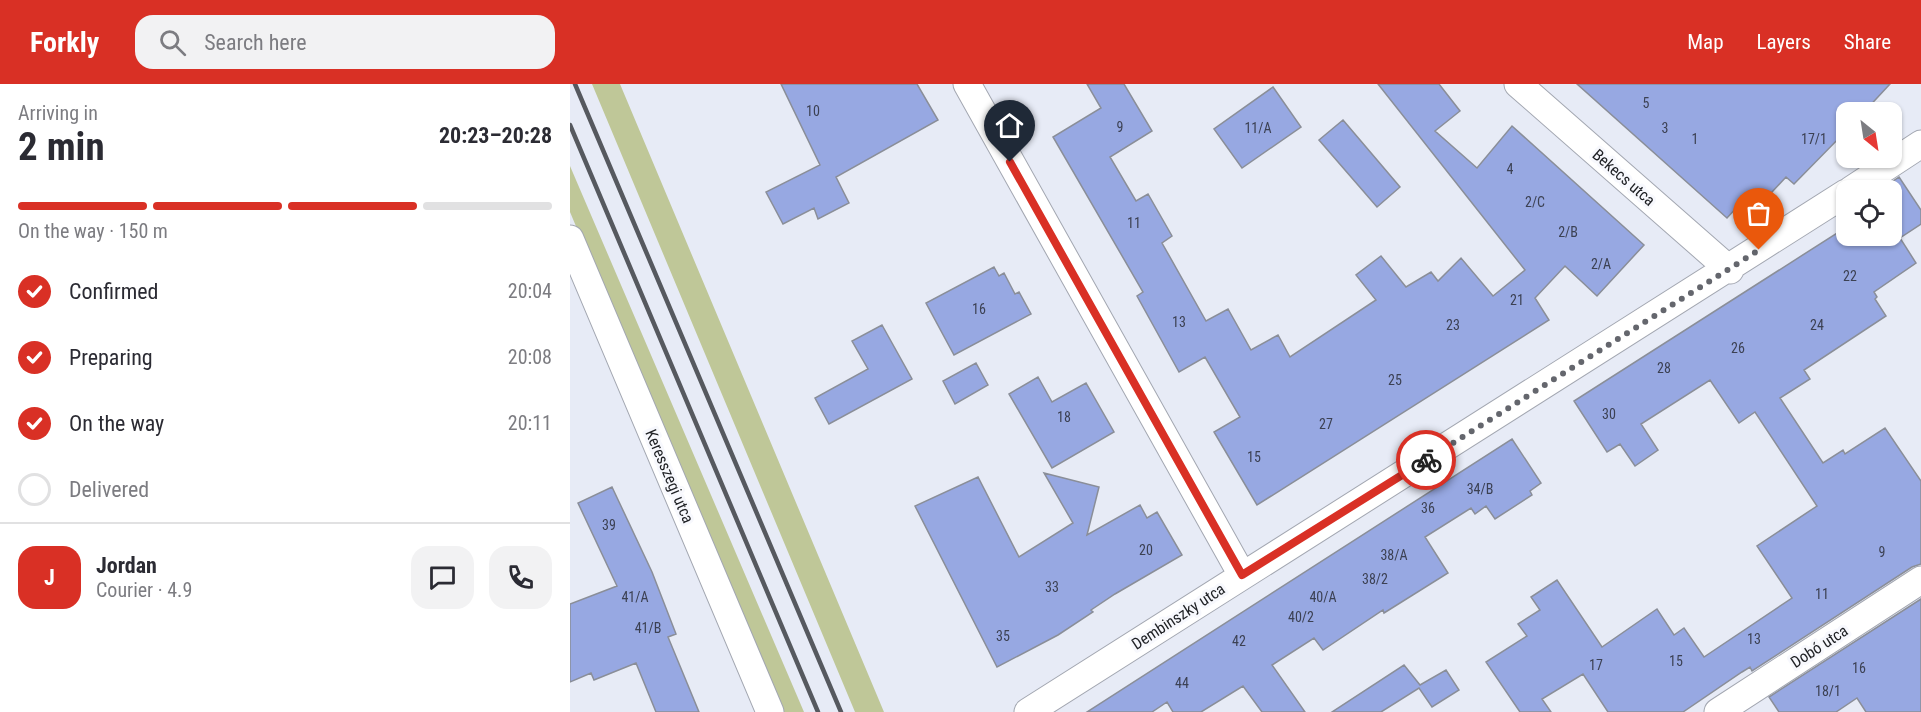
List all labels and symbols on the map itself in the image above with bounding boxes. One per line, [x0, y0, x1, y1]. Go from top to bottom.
house number: 5 [1643, 95, 1650, 111]
pin [984, 100, 1035, 162]
north arrow [1836, 102, 1902, 168]
house number: 10 [806, 103, 820, 119]
house number: 9 [1117, 119, 1123, 135]
house number: 11/A [1244, 120, 1272, 136]
house number: 3 [1662, 120, 1668, 136]
house number: 1 [1692, 131, 1698, 147]
house number: 17/1 [1801, 131, 1827, 147]
street label: Bekecs utca [1589, 145, 1659, 210]
house number: 4 [1507, 161, 1514, 177]
pin [1733, 188, 1784, 250]
house number: 2/C [1525, 194, 1545, 210]
house number: 11 [1127, 215, 1141, 231]
house number: 2/B [1558, 224, 1578, 240]
house number: 2/A [1591, 256, 1611, 272]
house number: 22 [1843, 268, 1857, 284]
house number: 21 [1510, 292, 1524, 308]
house number: 16 [972, 301, 986, 317]
house number: 13 [1172, 314, 1186, 330]
house number: 23 [1446, 317, 1460, 333]
house number: 24 [1810, 317, 1824, 333]
house number: 26 [1731, 340, 1745, 356]
house number: 28 [1657, 360, 1671, 376]
house number: 25 [1388, 372, 1402, 388]
house number: 30 [1602, 406, 1616, 422]
house number: 18 [1057, 409, 1071, 425]
house number: 27 [1319, 416, 1333, 432]
street label: Keresszegi utca [641, 426, 698, 526]
courier [1396, 430, 1456, 490]
house number: 15 [1247, 449, 1261, 465]
house number: 34/B [1467, 481, 1493, 497]
house number: 36 [1421, 500, 1435, 516]
house number: 39 [602, 517, 616, 533]
house number: 20 [1139, 542, 1153, 558]
house number: 9 [1879, 544, 1885, 560]
house number: 38/A [1380, 547, 1408, 563]
house number: 38/2 [1362, 571, 1388, 587]
house number: 33 [1045, 579, 1059, 595]
street label: Dembinszky utca [1128, 579, 1228, 654]
house number: 11 [1815, 586, 1829, 602]
house number: 41/A [621, 589, 649, 605]
house number: 40/A [1309, 589, 1337, 605]
house number: 40/2 [1288, 609, 1314, 625]
house number: 41/B [635, 620, 661, 636]
street label: Dobó utca [1787, 621, 1851, 672]
house number: 35 [996, 628, 1010, 644]
house number: 13 [1747, 631, 1761, 647]
house number: 42 [1232, 633, 1246, 649]
house number: 15 [1669, 653, 1683, 669]
house number: 17 [1589, 657, 1603, 673]
house number: 16 [1852, 660, 1866, 676]
house number: 44 [1175, 675, 1189, 691]
house number: 18/1 [1815, 683, 1841, 699]

